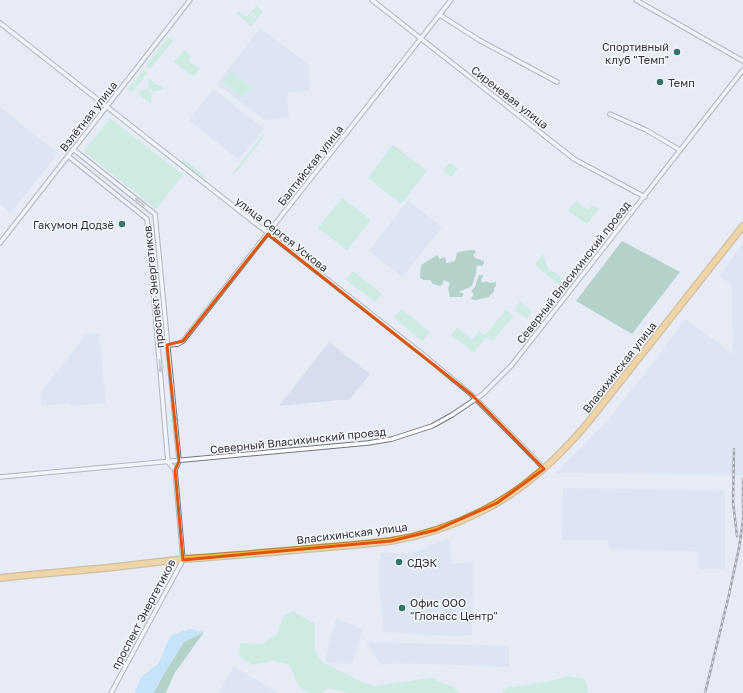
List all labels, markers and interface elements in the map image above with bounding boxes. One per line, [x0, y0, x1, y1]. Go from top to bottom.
place label: Спортивный клуб "Темп" [602, 40, 669, 66]
marker: Спортивный клуб "Темп" [672, 47, 682, 57]
street label: Сиреневая улица [469, 63, 551, 131]
place label: Темп [668, 76, 695, 89]
marker: Темп [655, 77, 665, 87]
street label: Взлётная улица [57, 78, 119, 154]
street label: Балтийская улица [275, 122, 345, 208]
street label: улица Сергея Ускова [233, 194, 331, 274]
one-way arrow [135, 198, 146, 207]
street label: Северный Власихинский проезд [513, 198, 633, 346]
place label: Гакумон Додзё [33, 218, 114, 231]
marker: Гакумон Додзё [117, 219, 127, 229]
street label: проспект Энергетиков [140, 225, 166, 349]
street label: Власихинская улица [579, 319, 659, 415]
one-way arrow [157, 359, 164, 372]
one-way arrow [171, 416, 178, 429]
street label: Северный Власихинский проезд [209, 424, 387, 456]
street label: Власихинская улица [296, 520, 408, 546]
place label: СДЭК [407, 556, 438, 569]
street label: проспект Энергетиков [108, 557, 178, 671]
marker: СДЭК [394, 557, 404, 567]
place label: Офис ООО "Глонасс Центр" [410, 596, 498, 622]
marker: Офис ООО "Глонасс Центр" [397, 603, 407, 613]

